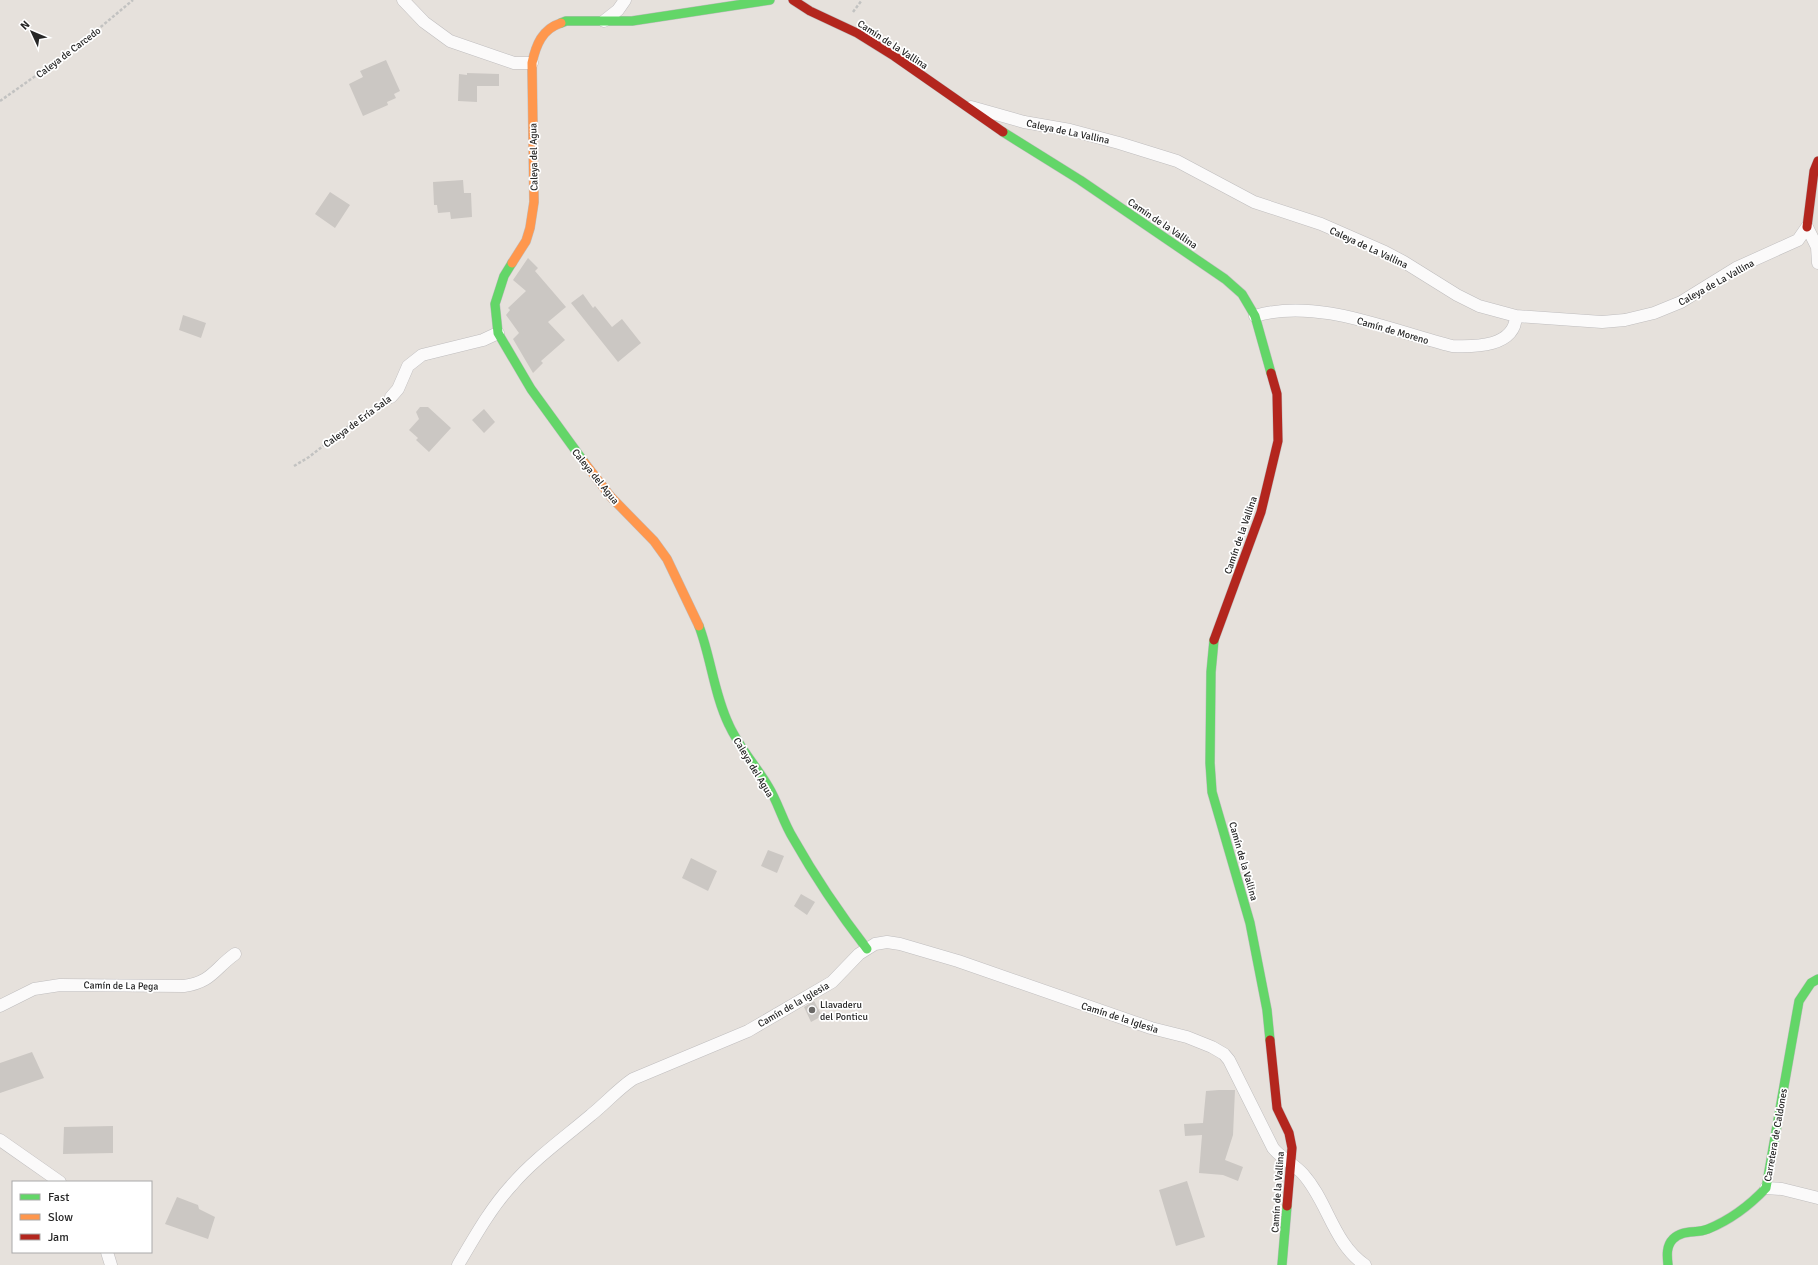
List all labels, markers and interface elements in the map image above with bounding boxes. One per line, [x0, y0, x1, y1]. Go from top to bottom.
north arrow [12, 12, 52, 52]
text: N [18, 18, 33, 33]
street label: Camín de la Vallina [855, 18, 930, 72]
street label: Caleya de Carcedo [34, 25, 103, 81]
street label: Caleya de La Vallina [1025, 117, 1111, 147]
street label: Caleya del Agua [527, 123, 541, 191]
street label: Camín de la Vallina [1125, 196, 1200, 252]
street label: Caleya de La Vallina [1328, 225, 1410, 271]
street label: Caleya de La Vallina [1676, 257, 1757, 309]
street label: Camín de Moreno [1355, 315, 1430, 347]
street label: Caleya de Ería Sala [321, 393, 394, 451]
street label: Caleya del Agua [569, 446, 621, 507]
street label: Camín de la Vallina [1222, 495, 1260, 576]
street label: Caleya del Agua [731, 735, 776, 800]
street label: Camín de la Vallina [1226, 820, 1260, 902]
street label: Camín de La Pega [83, 979, 159, 993]
street label: Camín de la Iglesia [756, 980, 831, 1030]
place label: Llavaderu del Ponticu [820, 999, 868, 1023]
street label: Camín de la Iglesia [1080, 1000, 1160, 1036]
marker: Llavaderu del Ponticu [807, 1005, 817, 1015]
street label: Carretera de Caldones [1762, 1087, 1790, 1183]
street label: Camín de la Vallina [1269, 1151, 1287, 1233]
legend [12, 1181, 152, 1253]
text: Fast [48, 1190, 69, 1205]
text: Slow [48, 1210, 73, 1225]
text: Jam [48, 1230, 69, 1245]

